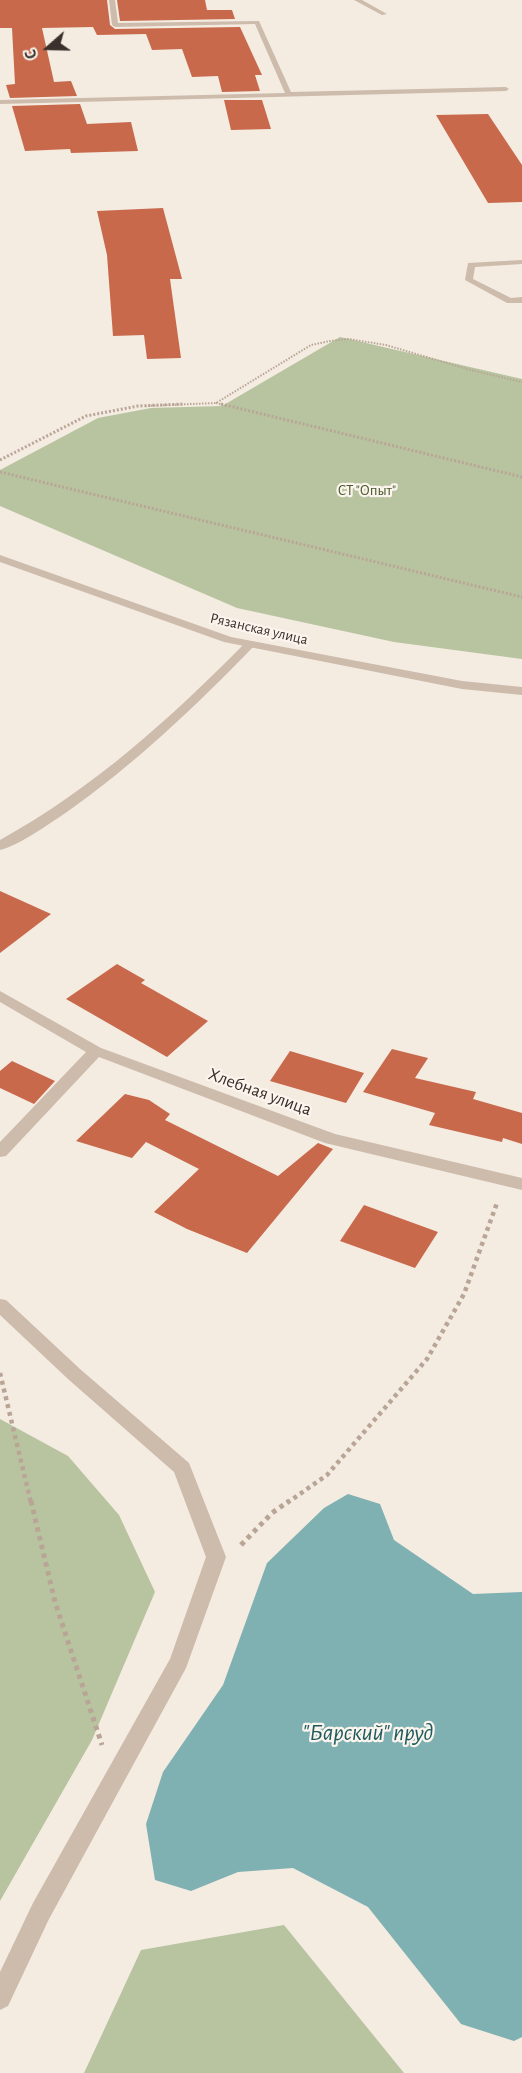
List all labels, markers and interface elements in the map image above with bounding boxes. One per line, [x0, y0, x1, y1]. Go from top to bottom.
north arrow [18, 18, 78, 78]
text: С [22, 47, 40, 61]
park label: СТ "Опыт" [338, 481, 396, 499]
street label: Рязанская улица [208, 609, 310, 649]
street label: Хлебная улица [206, 1063, 314, 1121]
water label: "Барский" пруд [303, 1719, 433, 1747]

